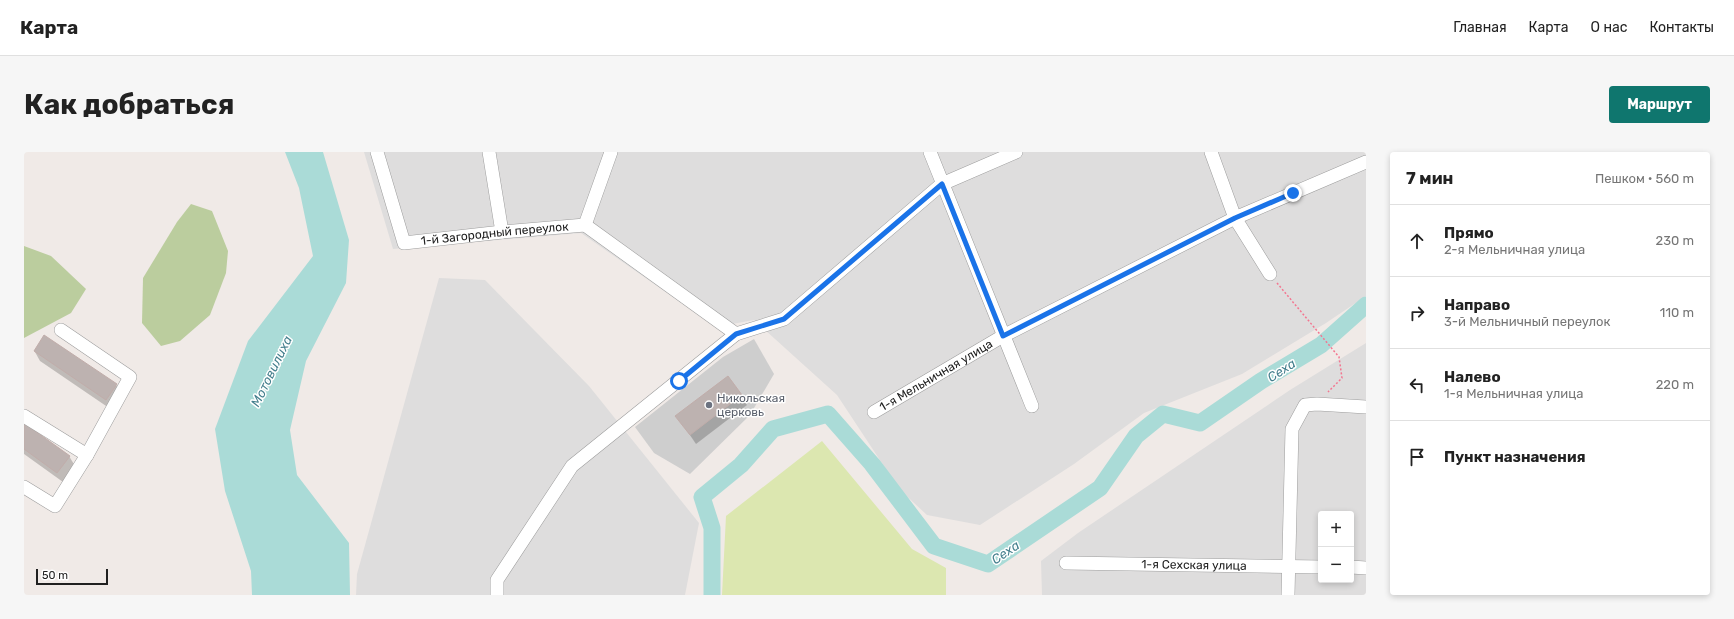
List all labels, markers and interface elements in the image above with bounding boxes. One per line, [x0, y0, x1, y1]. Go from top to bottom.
text: Карта [20, 16, 78, 39]
text: Главная [1453, 19, 1507, 36]
text: Карта [1529, 19, 1569, 36]
text: О нас [1591, 19, 1627, 36]
text: Контакты [1649, 19, 1714, 36]
button: Маршрут [1609, 86, 1710, 123]
text: Как добраться [24, 88, 234, 121]
text: 7 мин [1406, 168, 1453, 188]
text: Пешком · 560 m [1595, 171, 1694, 186]
route end [1284, 184, 1302, 202]
street label: 1-й Загородный переулок [420, 219, 570, 248]
text: Прямо [1444, 224, 1494, 242]
icon: ahead [1406, 230, 1428, 252]
text: 230 m [1656, 233, 1694, 248]
text: 2-я Мельничная улица [1444, 242, 1585, 257]
text: Направо [1444, 296, 1510, 314]
icon: right [1406, 302, 1428, 324]
text: 110 m [1660, 305, 1694, 320]
text: 3-й Мельничный переулок [1444, 314, 1610, 329]
water label: Мотовилиха [248, 333, 295, 409]
street label: 1-я Мельничная улица [877, 337, 995, 414]
water label: Сеха [1264, 356, 1298, 385]
text: Налево [1444, 368, 1501, 386]
route start [670, 372, 688, 390]
icon: left [1406, 374, 1428, 396]
text: 220 m [1656, 377, 1694, 392]
text: 1-я Мельничная улица [1444, 386, 1583, 401]
place label: Никольская церковь [717, 391, 785, 419]
marker: Никольская церковь [704, 400, 714, 410]
icon: arrive [1406, 446, 1428, 468]
text: Пункт назначения [1444, 448, 1586, 466]
map controls [1318, 511, 1354, 583]
button: + [1318, 511, 1354, 547]
water label: Сеха [988, 537, 1022, 567]
button: − [1318, 547, 1354, 583]
street label: 1-я Сехская улица [1141, 557, 1247, 573]
scale bar [36, 567, 108, 586]
text: 50 m [42, 569, 68, 582]

